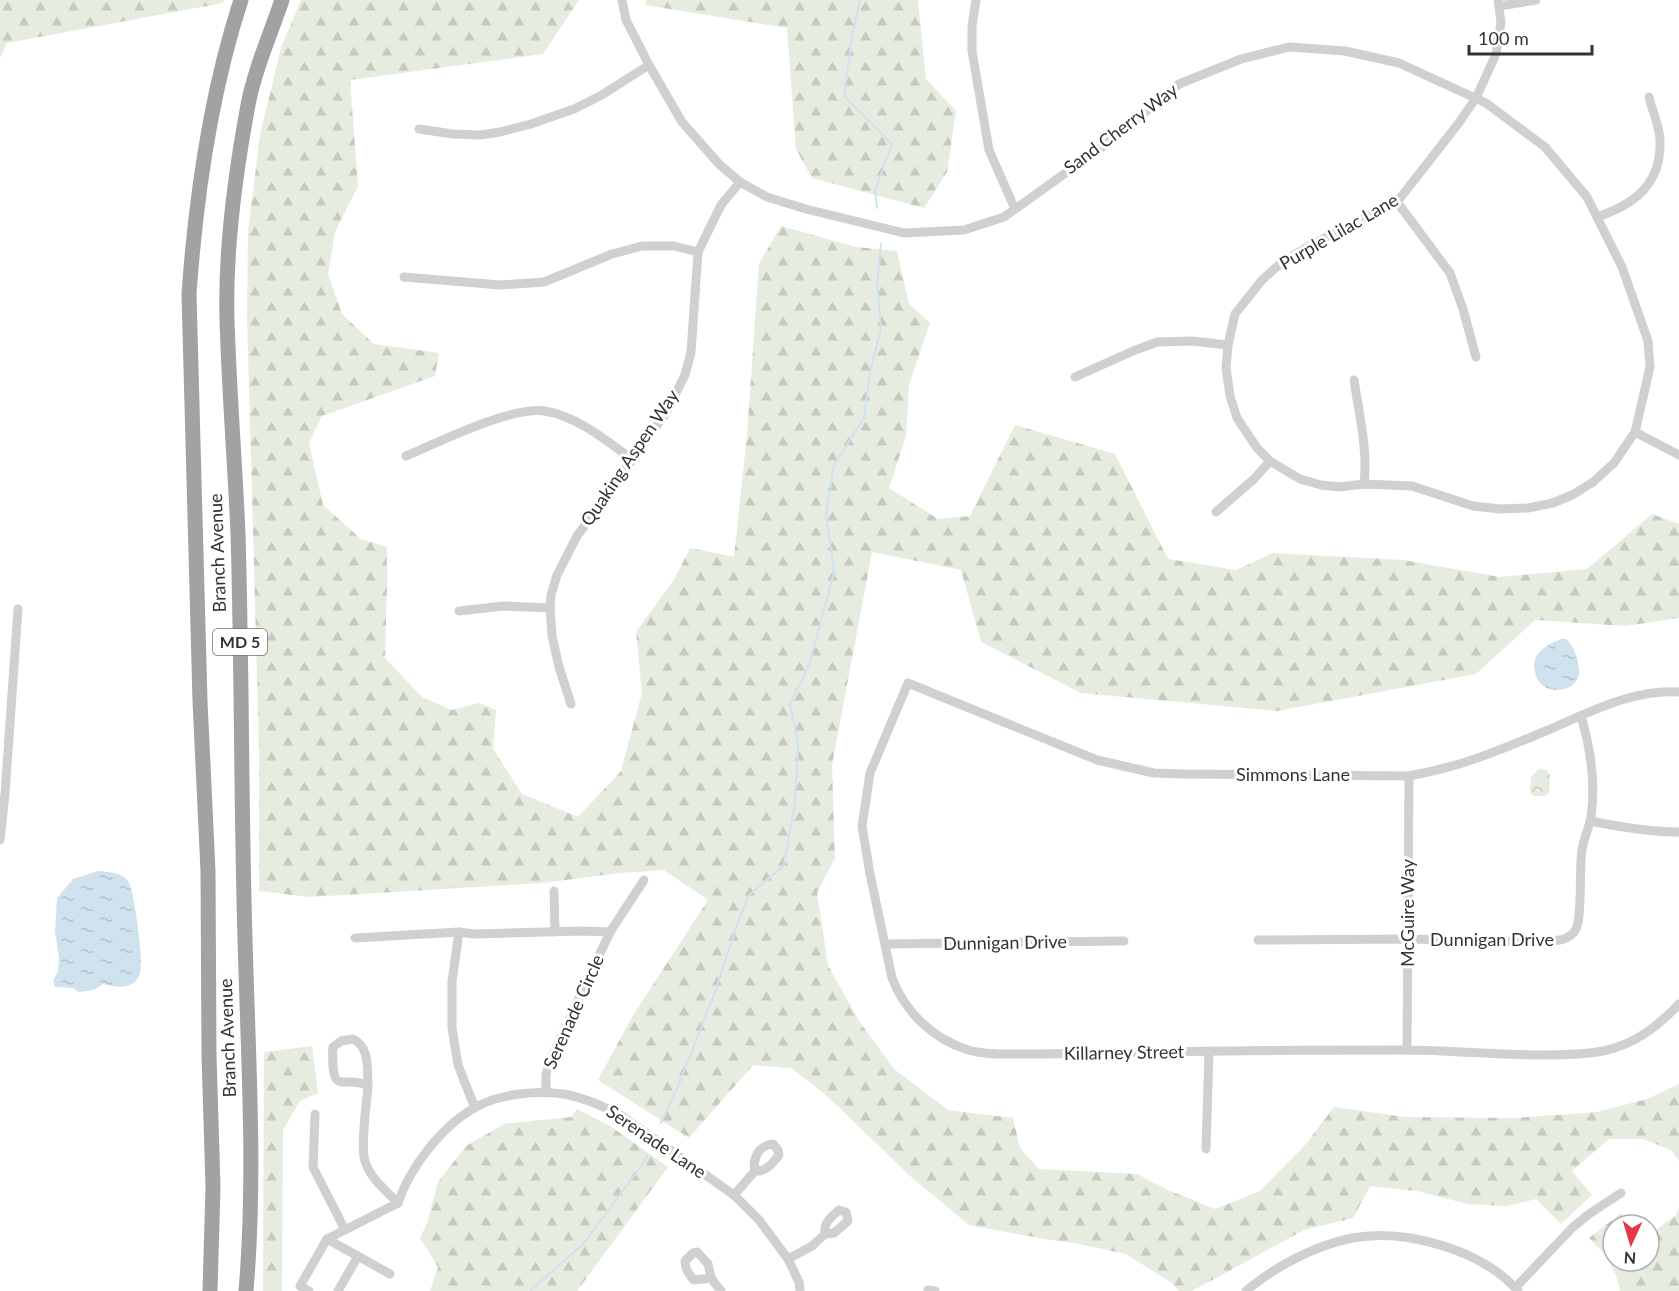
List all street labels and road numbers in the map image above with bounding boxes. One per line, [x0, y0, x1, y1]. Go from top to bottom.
street label: Sand Cherry Way [1059, 78, 1182, 178]
street label: Purple Lilac Lane [1275, 188, 1402, 274]
street label: Quaking Aspen Way [575, 384, 683, 530]
street label: Branch Avenue [204, 493, 230, 613]
road number: MD 5 [213, 629, 267, 655]
street label: Simmons Lane [1236, 763, 1350, 785]
street label: McGuire Way [1396, 858, 1418, 967]
street label: Dunnigan Drive [1430, 928, 1554, 950]
street label: Dunnigan Drive [943, 930, 1067, 954]
street label: Serenade Circle [538, 951, 608, 1072]
street label: Branch Avenue [214, 978, 240, 1098]
street label: Killarney Street [1064, 1040, 1185, 1064]
street label: Serenade Lane [602, 1100, 711, 1183]

